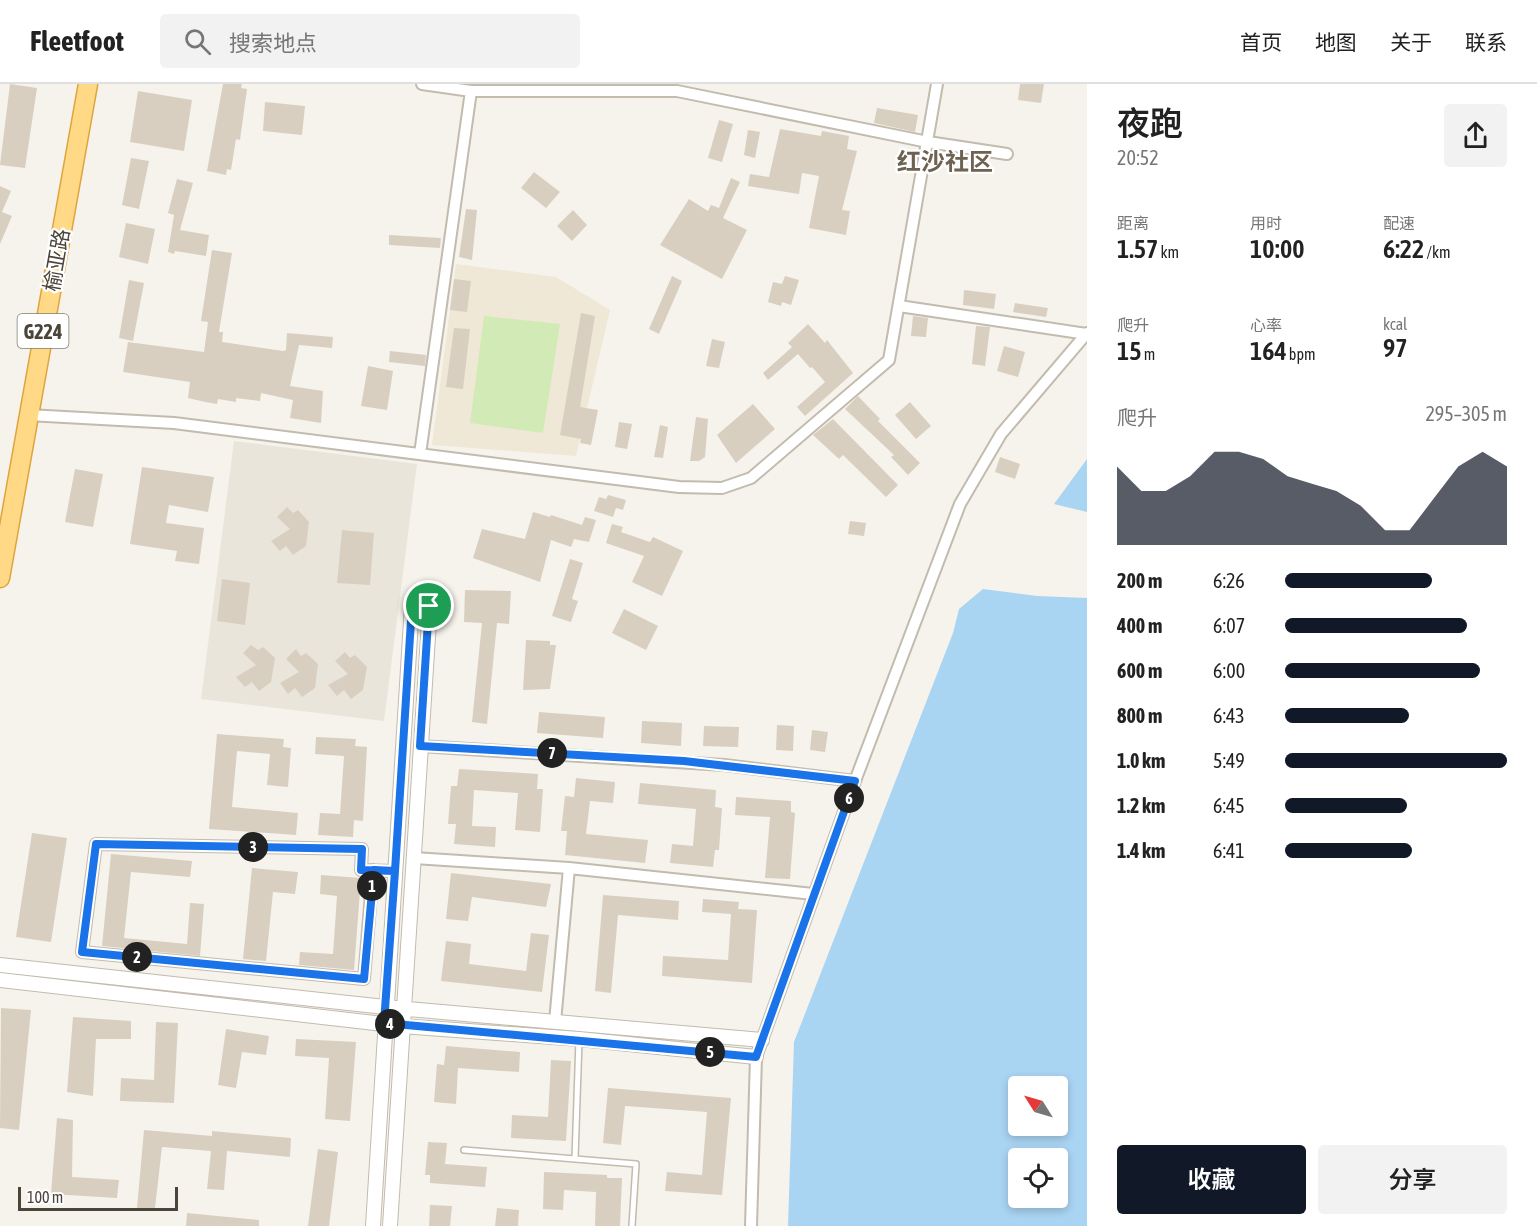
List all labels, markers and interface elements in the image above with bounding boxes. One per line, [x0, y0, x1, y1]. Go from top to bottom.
search box [160, 14, 580, 68]
text: Fleetfoot [30, 25, 124, 57]
icon: search [181, 25, 214, 58]
text: 搜索地点 [229, 30, 317, 56]
text: 首页 [1240, 30, 1282, 54]
text: 地图 [1315, 30, 1357, 54]
text: 关于 [1390, 30, 1432, 54]
text: 联系 [1465, 30, 1507, 54]
text: 夜跑 [1117, 104, 1183, 142]
button: share [1444, 104, 1507, 167]
text: 20:52 [1117, 146, 1159, 169]
district label: 红沙社区 [897, 148, 993, 175]
text: 距离 [1117, 214, 1149, 232]
text: 用时 [1250, 214, 1282, 232]
text: 配速 [1383, 214, 1415, 232]
street label: 榆亚路 [39, 227, 73, 293]
text: 1.57 [1117, 234, 1158, 264]
text: 10:00 [1250, 234, 1305, 264]
text: 6:22 [1383, 234, 1424, 264]
text: km [1158, 243, 1179, 261]
text: /km [1424, 243, 1450, 261]
road number: G224 [18, 314, 68, 348]
text: kcal [1383, 315, 1407, 333]
text: 爬升 [1117, 316, 1149, 334]
text: 心率 [1250, 316, 1282, 334]
text: 97 [1383, 333, 1407, 363]
text: 15 [1117, 336, 1141, 366]
text: 164 [1250, 336, 1287, 366]
text: m [1141, 345, 1155, 363]
text: bpm [1287, 345, 1316, 363]
text: 295–305 m [1425, 402, 1507, 425]
text: 爬升 [1117, 406, 1157, 429]
text: 200 m [1117, 569, 1162, 592]
text: 6:26 [1213, 569, 1245, 592]
pin [403, 580, 454, 631]
icon: arrive [412, 589, 445, 622]
text: 400 m [1117, 614, 1162, 637]
text: 6:07 [1213, 614, 1245, 637]
text: 600 m [1117, 659, 1162, 682]
text: 6:00 [1213, 659, 1245, 682]
text: 800 m [1117, 704, 1162, 727]
text: 6:43 [1213, 704, 1245, 727]
pin: 7 [537, 738, 567, 768]
text: 7 [548, 744, 556, 762]
text: 1.0 km [1117, 749, 1165, 772]
text: 5:49 [1213, 749, 1245, 772]
pin: 6 [834, 783, 864, 813]
text: 6 [845, 789, 853, 807]
text: 1.2 km [1117, 794, 1165, 817]
text: 6:45 [1213, 794, 1245, 817]
pin: 3 [238, 832, 268, 862]
text: 3 [249, 838, 257, 856]
text: 1.4 km [1117, 839, 1165, 862]
text: 6:41 [1213, 839, 1245, 862]
pin: 1 [357, 871, 387, 901]
text: 1 [368, 877, 376, 895]
pin: 2 [122, 942, 152, 972]
text: 2 [133, 948, 141, 966]
pin: 4 [375, 1009, 405, 1039]
text: 4 [386, 1015, 394, 1033]
pin: 5 [695, 1037, 725, 1067]
text: 5 [706, 1043, 714, 1061]
north arrow [1008, 1076, 1068, 1136]
map controls [1008, 1076, 1068, 1208]
button: 收藏 [1117, 1145, 1306, 1214]
button: 分享 [1318, 1145, 1507, 1214]
button: locate [1008, 1148, 1068, 1208]
scale bar [18, 1184, 178, 1212]
text: 100 m [27, 1188, 63, 1206]

